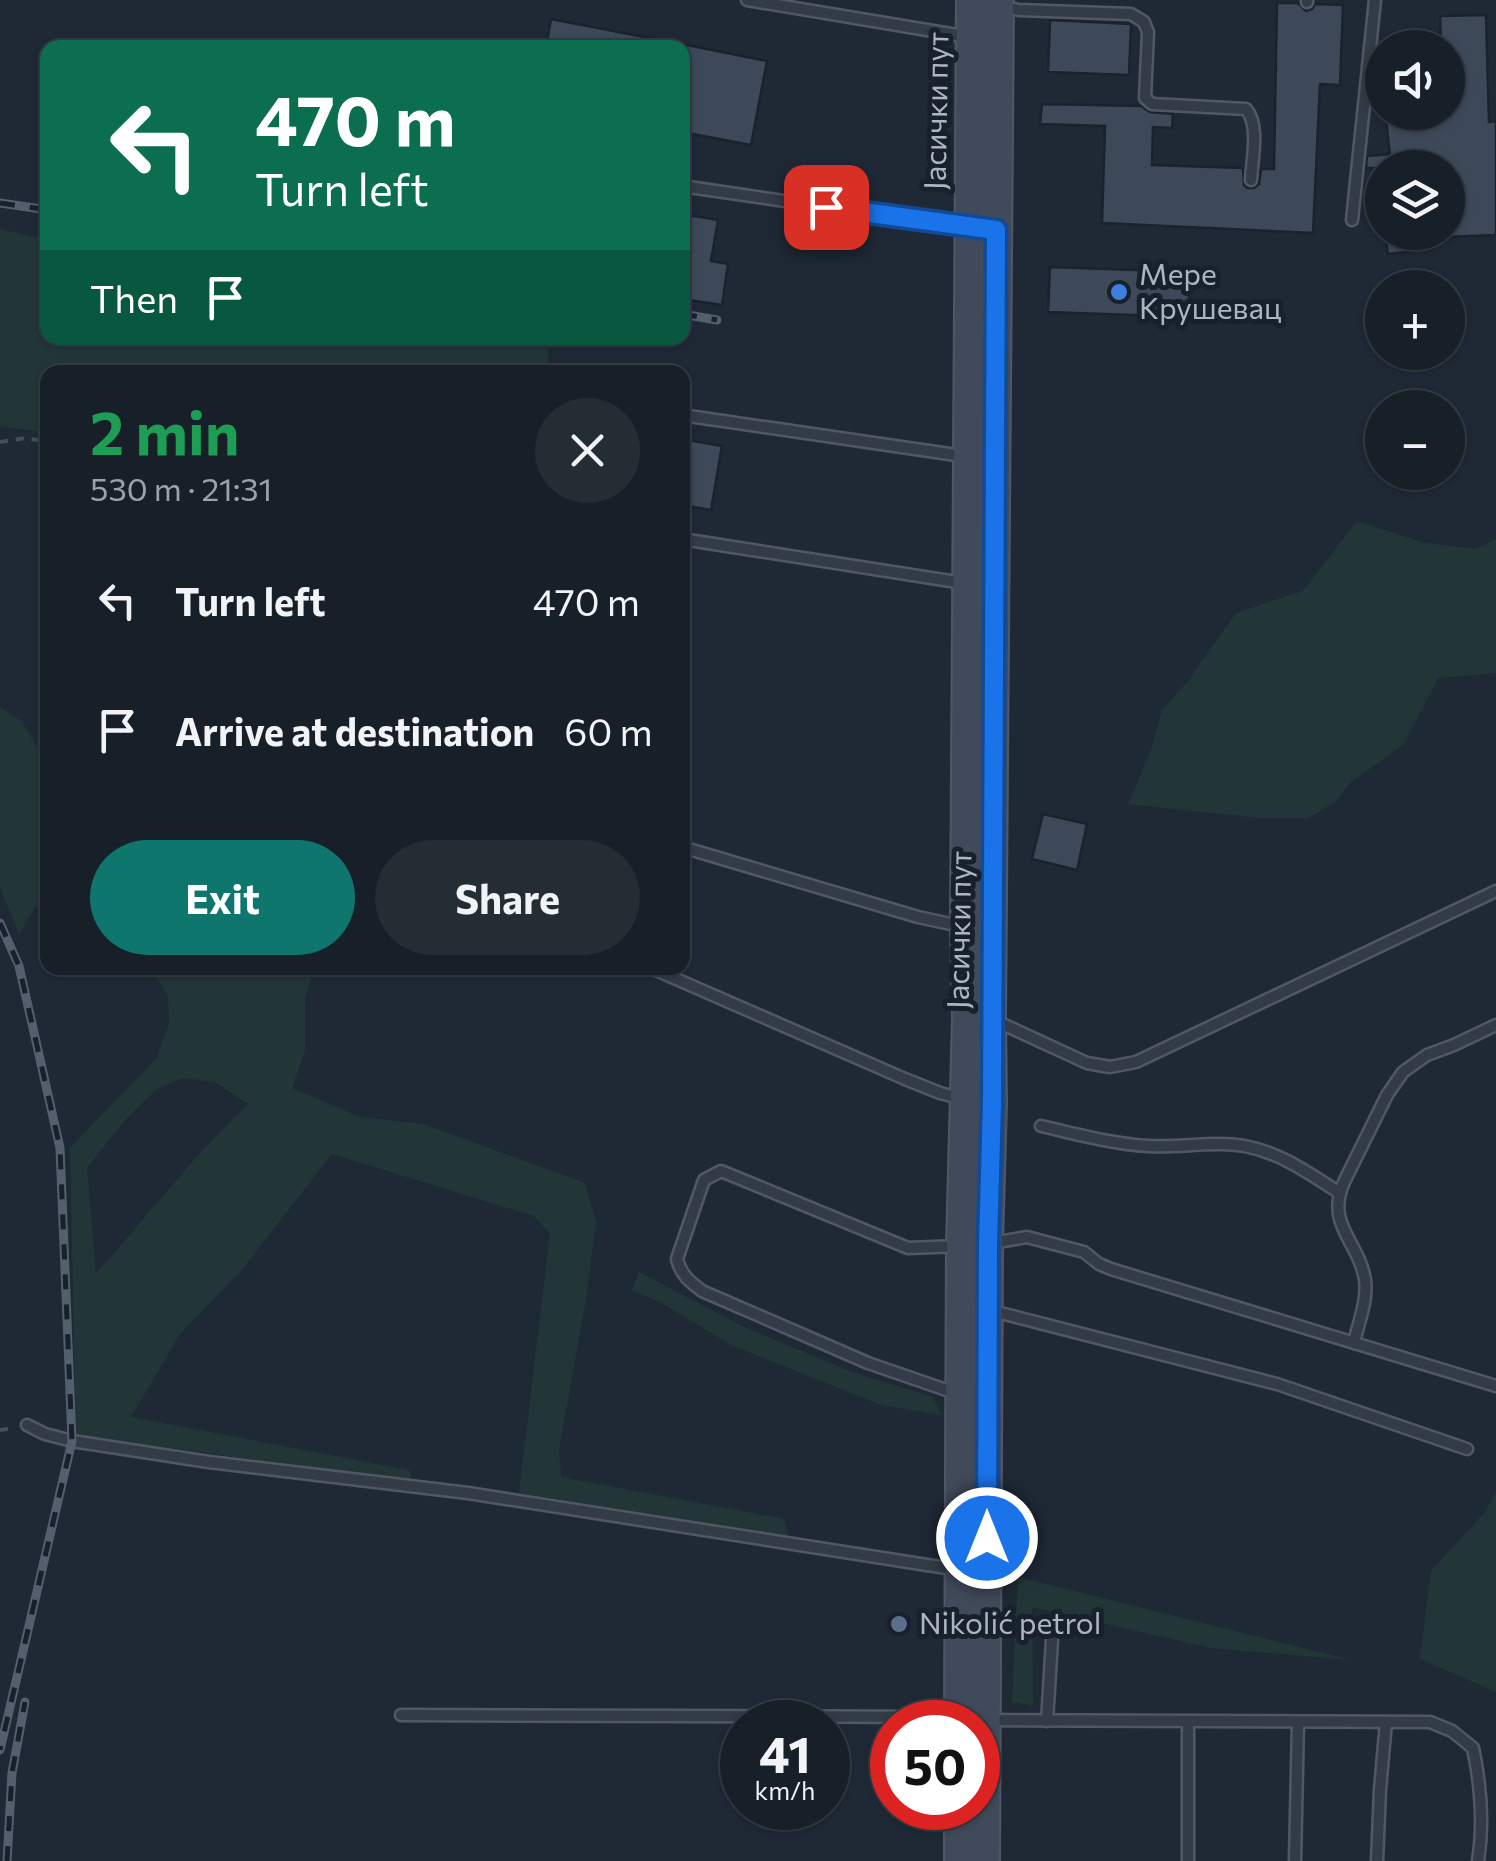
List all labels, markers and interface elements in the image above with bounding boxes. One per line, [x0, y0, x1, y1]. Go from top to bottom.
map controls [1365, 30, 1465, 490]
button: sound [1365, 30, 1465, 130]
street label: Јасички пут [915, 32, 954, 190]
text: 470 m [255, 75, 456, 160]
icon: left [90, 80, 220, 210]
button: layers [1365, 150, 1465, 250]
text: Turn left [255, 160, 429, 215]
pin [784, 165, 869, 250]
icon: arrive [799, 180, 854, 235]
place label: Мере Крушевац [1139, 254, 1281, 325]
icon: arrive [198, 270, 253, 325]
button: + [1365, 270, 1465, 370]
text: Then [90, 274, 178, 321]
marker: Мере Крушевац [1108, 281, 1130, 303]
button: − [1365, 390, 1465, 490]
text: 2 min [90, 394, 239, 467]
button: close [535, 398, 640, 503]
text: 530 m · 21:31 [90, 468, 272, 508]
icon: left [90, 573, 145, 628]
text: Turn left [175, 577, 326, 624]
text: 470 m [533, 577, 640, 624]
icon: arrive [90, 703, 145, 758]
text: Arrive at destination [175, 707, 534, 754]
text: 60 m [564, 707, 653, 754]
button: Exit [90, 840, 355, 955]
button: Share [375, 840, 640, 955]
street label: Јасички пут [938, 851, 977, 1009]
position arrow [935, 1486, 1039, 1590]
place label: Nikolić petrol [919, 1603, 1101, 1640]
marker: Nikolić petrol [888, 1613, 910, 1635]
speed limit sign: 50 [870, 1700, 1000, 1830]
text: 41 [759, 1722, 811, 1783]
text: km/h [755, 1775, 815, 1805]

